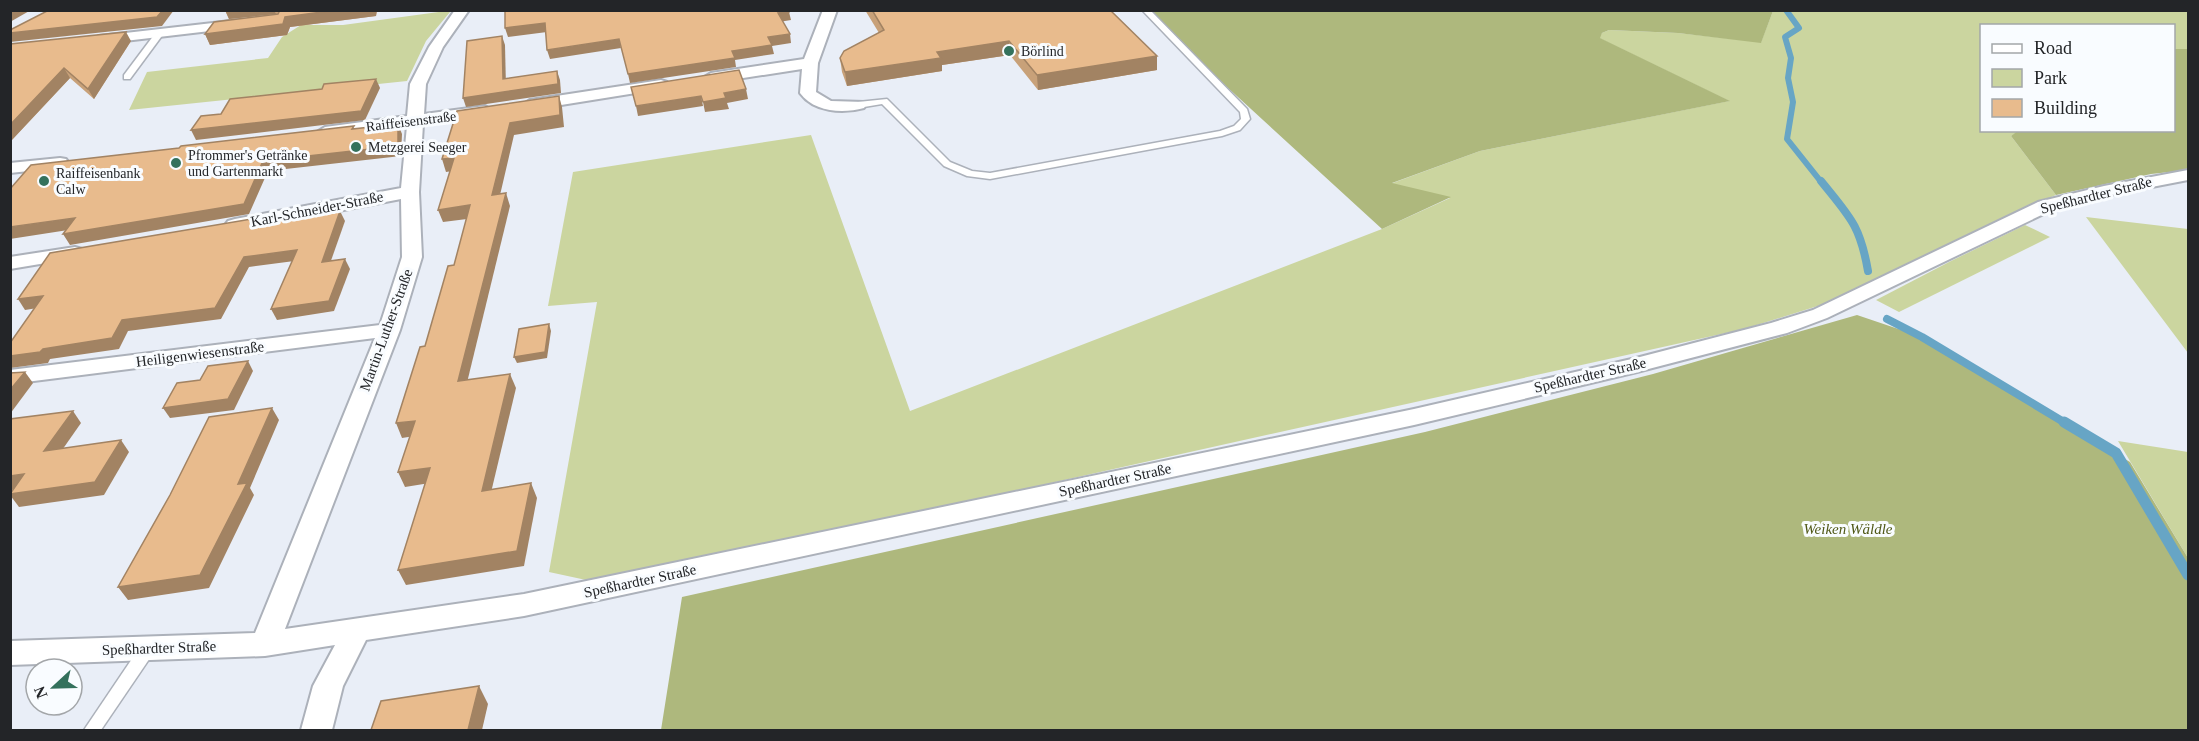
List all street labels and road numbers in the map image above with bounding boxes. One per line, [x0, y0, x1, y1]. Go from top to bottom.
street label: Raiffeisenstraße [365, 109, 457, 134]
street label: Speßhardter Straße [2038, 173, 2154, 217]
street label: Karl-Schneider-Straße [249, 188, 385, 230]
street label: Martin-Luther-Straße [356, 266, 416, 393]
street label: Heiligenwiesenstraße [135, 338, 265, 370]
street label: Speßhardter Straße [1532, 354, 1648, 396]
street label: Speßhardter Straße [1057, 460, 1173, 500]
street label: Speßhardter Straße [582, 561, 698, 601]
street label: Speßhardter Straße [101, 638, 217, 658]

